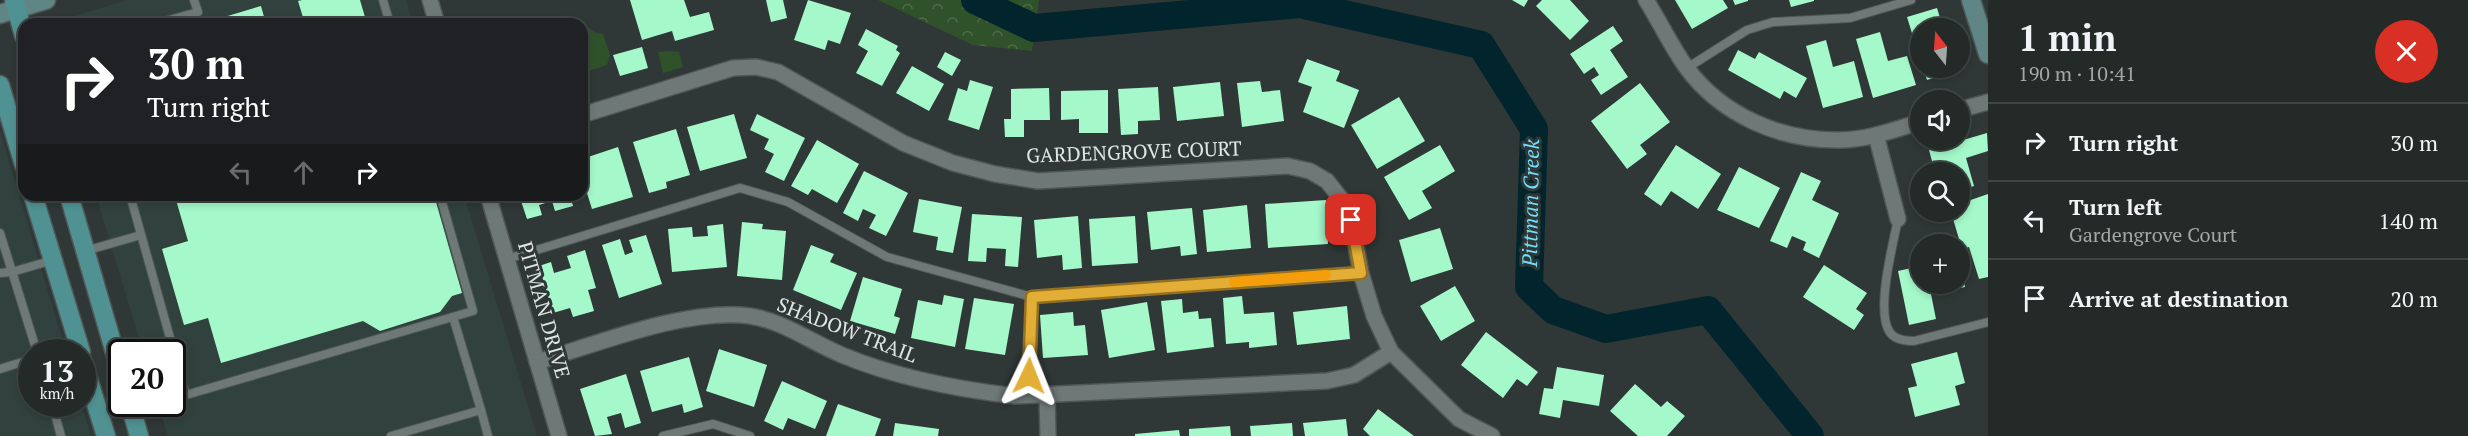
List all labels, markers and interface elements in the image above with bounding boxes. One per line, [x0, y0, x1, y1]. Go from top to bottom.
text: 1 min [2018, 14, 2116, 61]
north arrow [1910, 18, 1970, 78]
map controls [1910, 18, 1970, 294]
button: close [2375, 20, 2438, 83]
text: 30 m [147, 35, 245, 91]
icon: right [48, 42, 126, 120]
text: 190 m · 10:41 [2018, 60, 2136, 87]
text: Turn right [147, 89, 270, 125]
button: sound [1910, 90, 1970, 150]
icon: right [2018, 126, 2051, 159]
text: Turn right [2069, 128, 2178, 157]
text: 30 m [2390, 128, 2438, 157]
street label: GARDENGROVE COURT [1026, 134, 1242, 169]
water label: Pittman Creek [1515, 138, 1545, 268]
icon: left [224, 156, 257, 189]
icon: ahead [287, 156, 320, 189]
icon: right [350, 156, 383, 189]
button: search [1910, 162, 1970, 222]
text: Turn left [2069, 192, 2162, 221]
pin [1325, 194, 1376, 245]
icon: arrive [1334, 203, 1367, 236]
icon: left [2018, 204, 2051, 237]
text: 140 m [2378, 206, 2438, 235]
text: Gardengrove Court [2069, 221, 2237, 248]
button: + [1910, 234, 1970, 294]
street label: PITMAN DRIVE [512, 238, 577, 381]
icon: arrive [2018, 282, 2051, 315]
text: Arrive at destination [2069, 284, 2288, 313]
text: 20 m [2390, 284, 2438, 313]
street label: SHADOW TRAIL [773, 290, 921, 369]
speed limit sign: 20 [108, 339, 186, 417]
position arrow [997, 344, 1061, 408]
text: 13 [40, 351, 74, 391]
text: km/h [40, 383, 74, 403]

